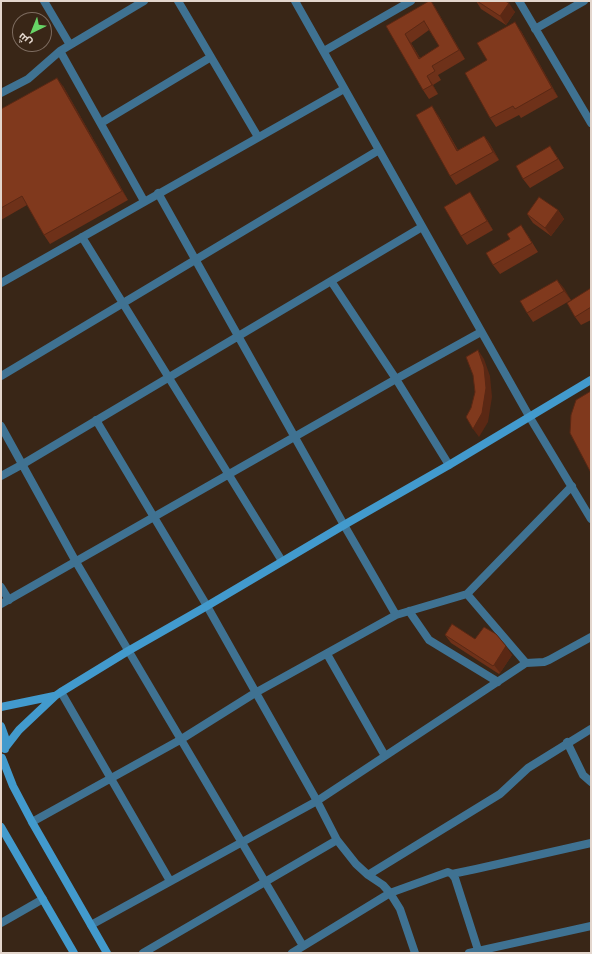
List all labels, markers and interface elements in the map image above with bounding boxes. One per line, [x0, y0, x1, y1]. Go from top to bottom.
north arrow [12, 12, 52, 52]
text: ش [15, 30, 34, 50]

